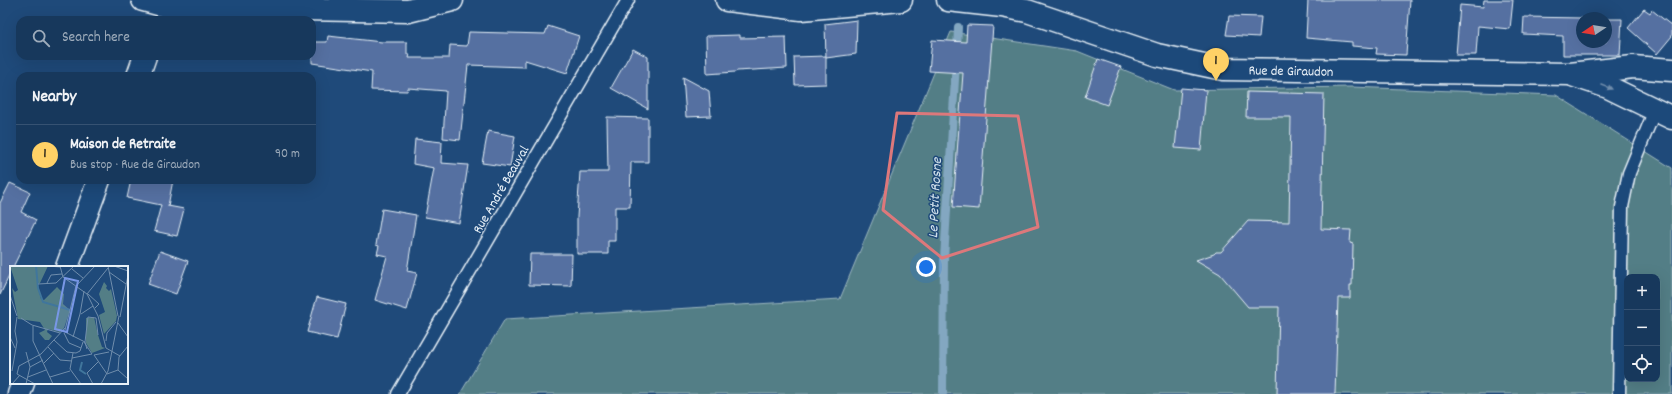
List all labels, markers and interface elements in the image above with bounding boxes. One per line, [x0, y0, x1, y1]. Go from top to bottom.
north arrow [1576, 12, 1612, 48]
search box [16, 16, 316, 60]
icon: search [30, 27, 52, 49]
text: Search here [62, 27, 130, 49]
pin: 1 [1203, 48, 1229, 81]
street label: Rue de Giraudon [1248, 61, 1334, 83]
one-way arrow [1601, 85, 1613, 91]
text: Nearby [32, 86, 76, 110]
text: Maison de Retraite [70, 134, 176, 156]
street label: Rue André Beauval [468, 142, 535, 238]
text: 1 [44, 145, 46, 164]
text: 90 m [275, 145, 300, 164]
text: Bus stop · Rue de Giraudon [70, 156, 200, 175]
water label: Le Petit Rosne [923, 156, 949, 239]
your location [916, 257, 936, 277]
inset map [10, 266, 128, 384]
map controls [1624, 274, 1660, 382]
button: + [1624, 274, 1660, 310]
button: − [1624, 310, 1660, 346]
button: locate [1624, 346, 1660, 382]

